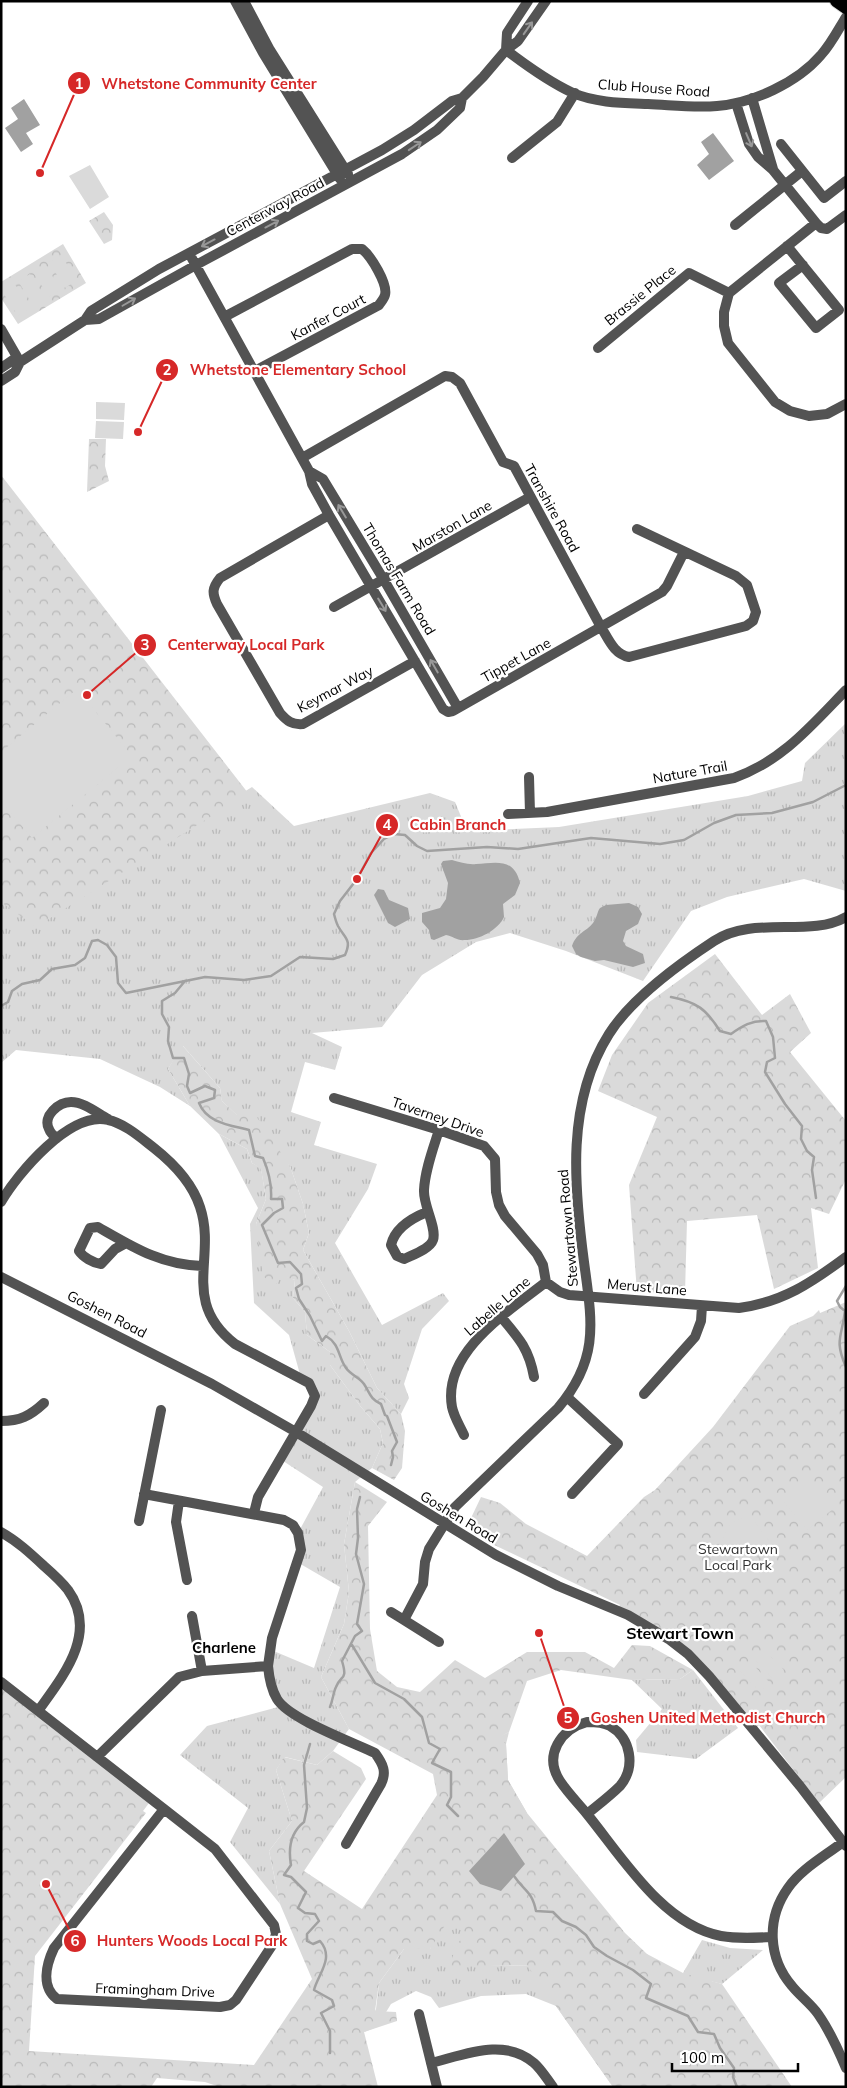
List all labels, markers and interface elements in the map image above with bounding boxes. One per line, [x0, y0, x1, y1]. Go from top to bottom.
one-way arrow [523, 21, 533, 35]
callout: Whetstone Community Center [66, 68, 327, 98]
text: 1 [74, 74, 84, 93]
text: Whetstone Community Center [101, 74, 317, 93]
street label: Club House Road [597, 75, 711, 101]
one-way arrow [744, 132, 754, 147]
one-way arrow [407, 141, 421, 151]
street label: Centerway Road [223, 174, 327, 240]
one-way arrow [264, 219, 279, 228]
one-way arrow [201, 239, 216, 248]
street label: Brassie Place [601, 261, 679, 329]
street label: Kanfer Court [288, 290, 368, 344]
one-way arrow [122, 297, 137, 307]
callout: Whetstone Elementary School [155, 355, 416, 385]
text: 2 [162, 360, 172, 379]
text: Whetstone Elementary School [190, 360, 406, 379]
street label: Transhire Road [520, 461, 584, 555]
street label: Marston Lane [409, 496, 495, 556]
one-way arrow [337, 504, 347, 518]
street label: Thomas Farm Road [359, 520, 439, 638]
one-way arrow [377, 598, 387, 612]
callout: Centerway Local Park [132, 630, 334, 660]
street label: Tippet Lane [478, 634, 554, 686]
text: 3 [140, 635, 150, 654]
text: Centerway Local Park [168, 635, 325, 654]
one-way arrow [428, 659, 438, 673]
street label: Keymar Way [294, 661, 377, 717]
street label: Nature Trail [651, 757, 729, 787]
callout: Cabin Branch [375, 810, 517, 840]
text: 4 [382, 815, 392, 834]
text: Cabin Branch [410, 815, 506, 834]
street label: Taverney Drive [390, 1093, 486, 1141]
street label: Stewartown Road [554, 1168, 582, 1288]
street label: Labelle Lane [460, 1272, 534, 1340]
street label: Merust Lane [606, 1275, 688, 1299]
street label: Goshen Road [64, 1286, 150, 1342]
street label: Goshen Road [417, 1487, 501, 1547]
park label: Stewartown Local Park [698, 1540, 778, 1574]
district label: Stewart Town [626, 1623, 734, 1643]
district label: Charlene [192, 1638, 256, 1657]
callout: Goshen United Methodist Church [556, 1703, 836, 1733]
text: 5 [563, 1708, 573, 1727]
text: Goshen United Methodist Church [590, 1708, 826, 1727]
callout: Hunters Woods Local Park [62, 1926, 298, 1956]
text: 6 [70, 1931, 80, 1950]
text: Hunters Woods Local Park [97, 1931, 288, 1950]
street label: Framingham Drive [95, 1979, 215, 2001]
scale bar [672, 2040, 798, 2072]
text: 100 m [680, 2048, 724, 2067]

